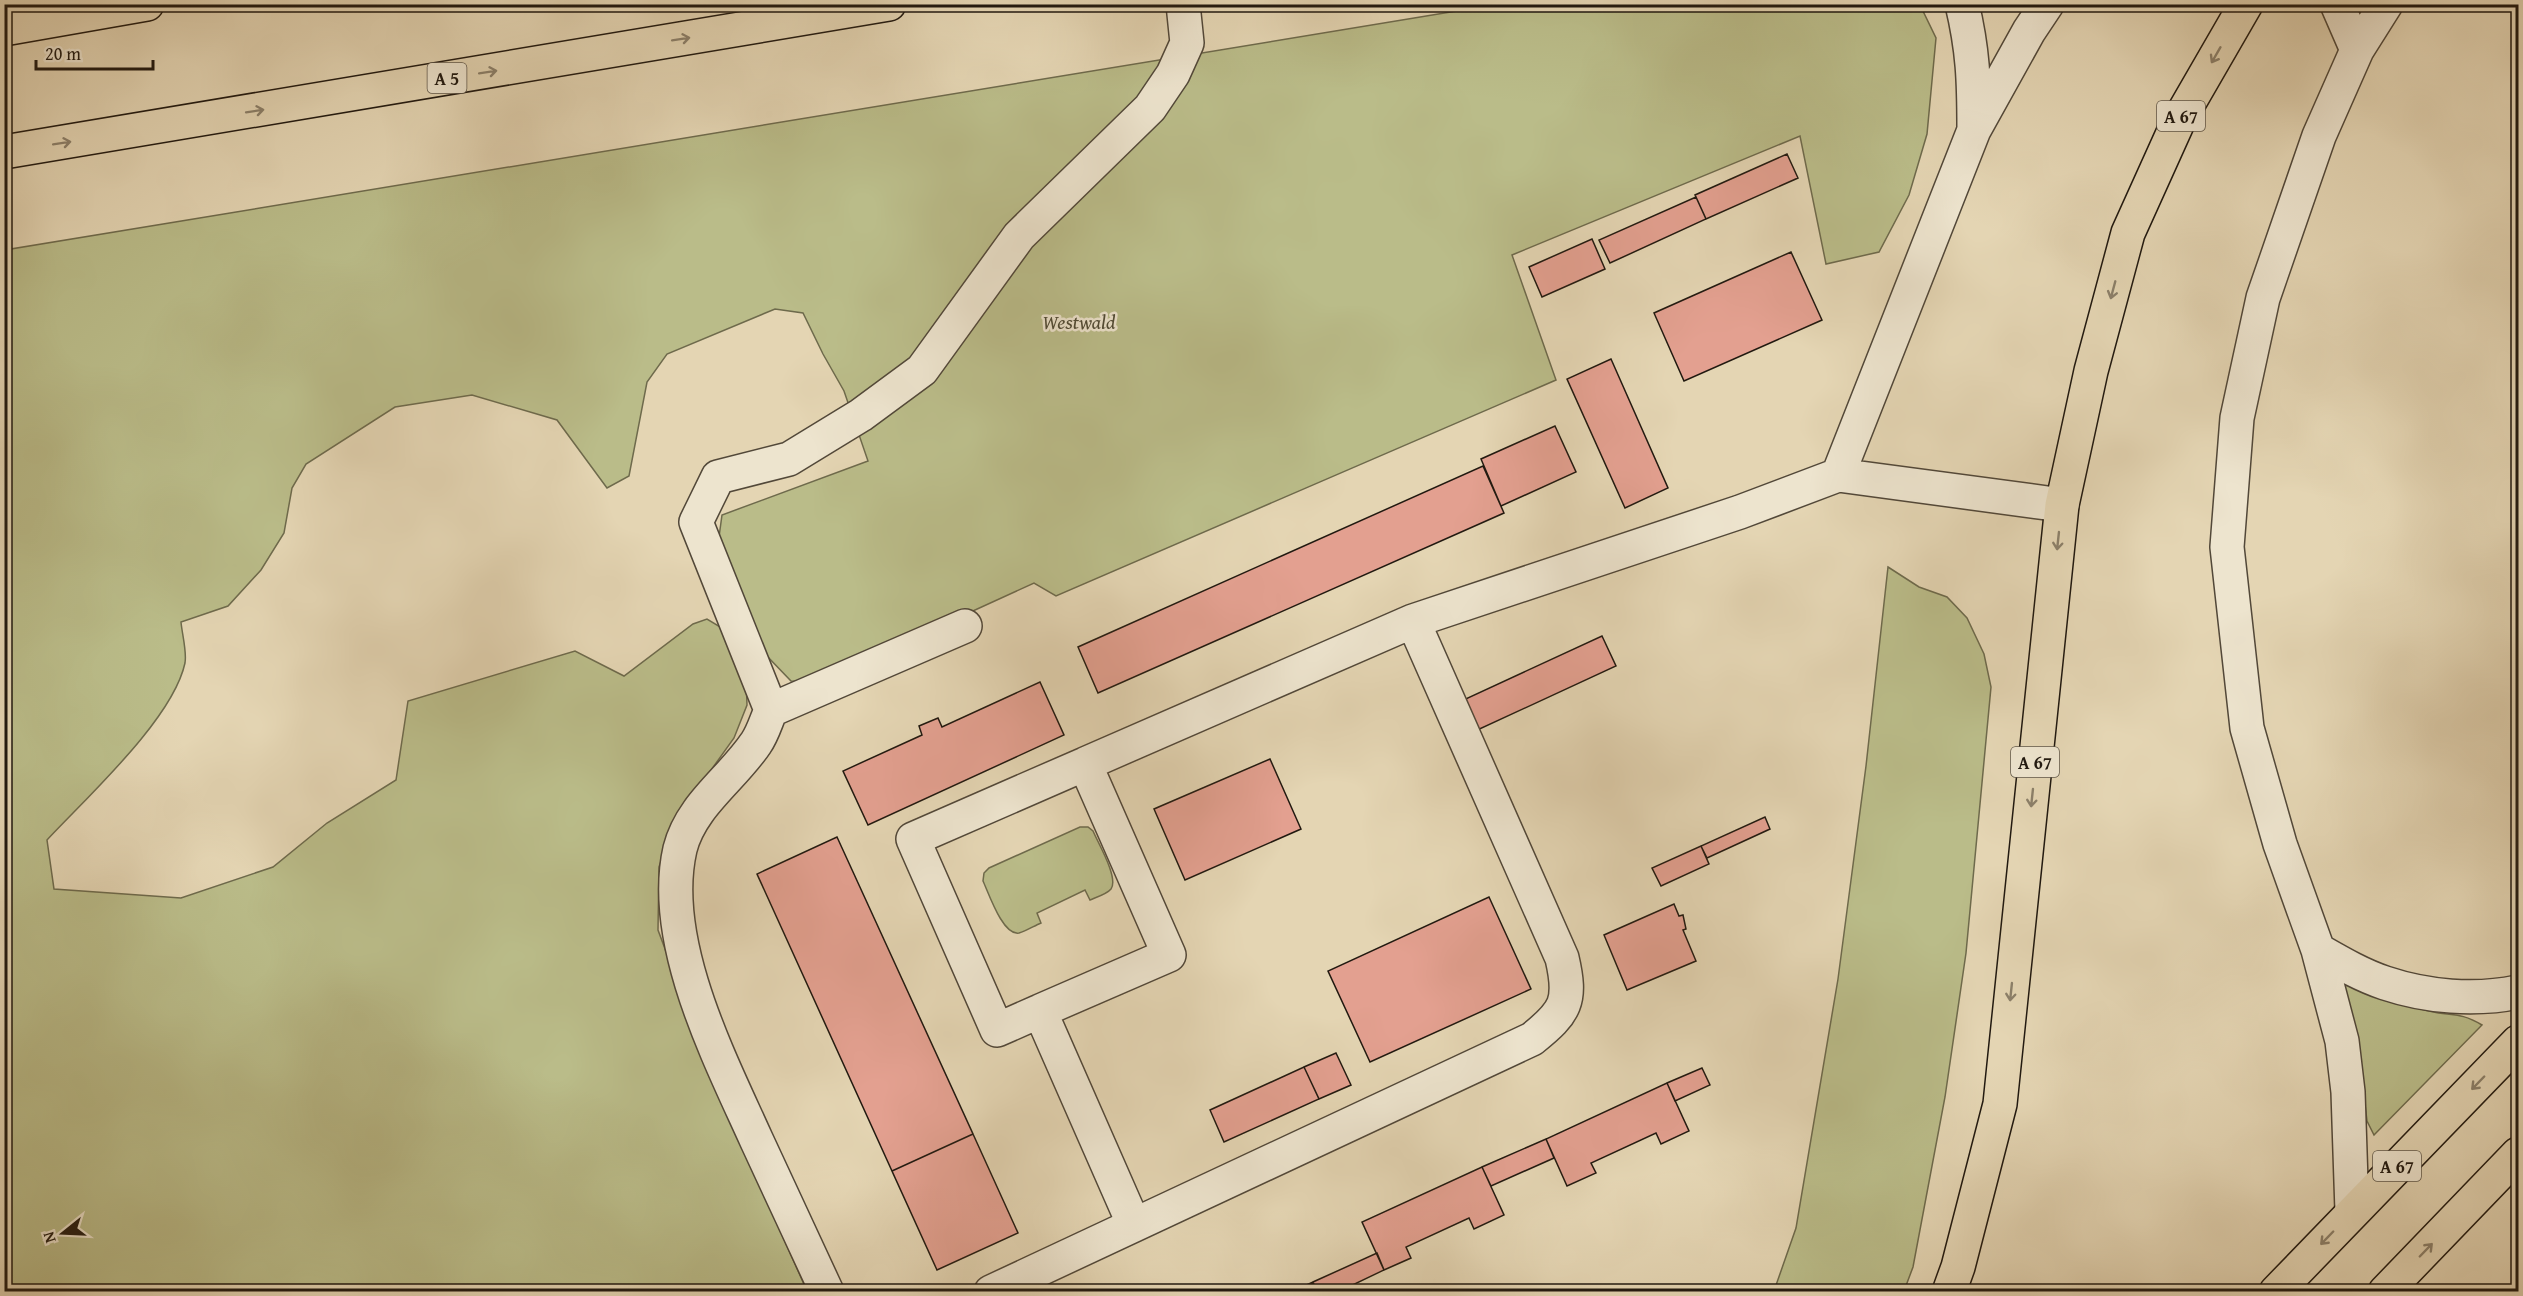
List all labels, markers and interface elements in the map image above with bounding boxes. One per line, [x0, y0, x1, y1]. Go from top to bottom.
scale bar [36, 33, 153, 71]
one-way arrow [670, 34, 690, 45]
text: 20 m [45, 40, 81, 67]
one-way arrow [2210, 46, 2222, 63]
road number: A 5 [428, 63, 466, 93]
one-way arrow [478, 66, 498, 77]
road number: A 67 [2157, 101, 2205, 131]
one-way arrow [244, 105, 264, 116]
one-way arrow [52, 137, 72, 148]
one-way arrow [2106, 280, 2118, 299]
park label: Westwald [1042, 307, 1116, 336]
one-way arrow [2052, 531, 2063, 551]
road number: A 67 [2011, 747, 2059, 777]
one-way arrow [2026, 788, 2037, 808]
one-way arrow [2005, 982, 2016, 1002]
one-way arrow [2470, 1076, 2485, 1091]
road number: A 67 [2373, 1151, 2421, 1181]
north arrow [33, 1203, 93, 1263]
text: N [36, 1229, 62, 1246]
one-way arrow [2320, 1231, 2334, 1246]
one-way arrow [2419, 1242, 2434, 1257]

